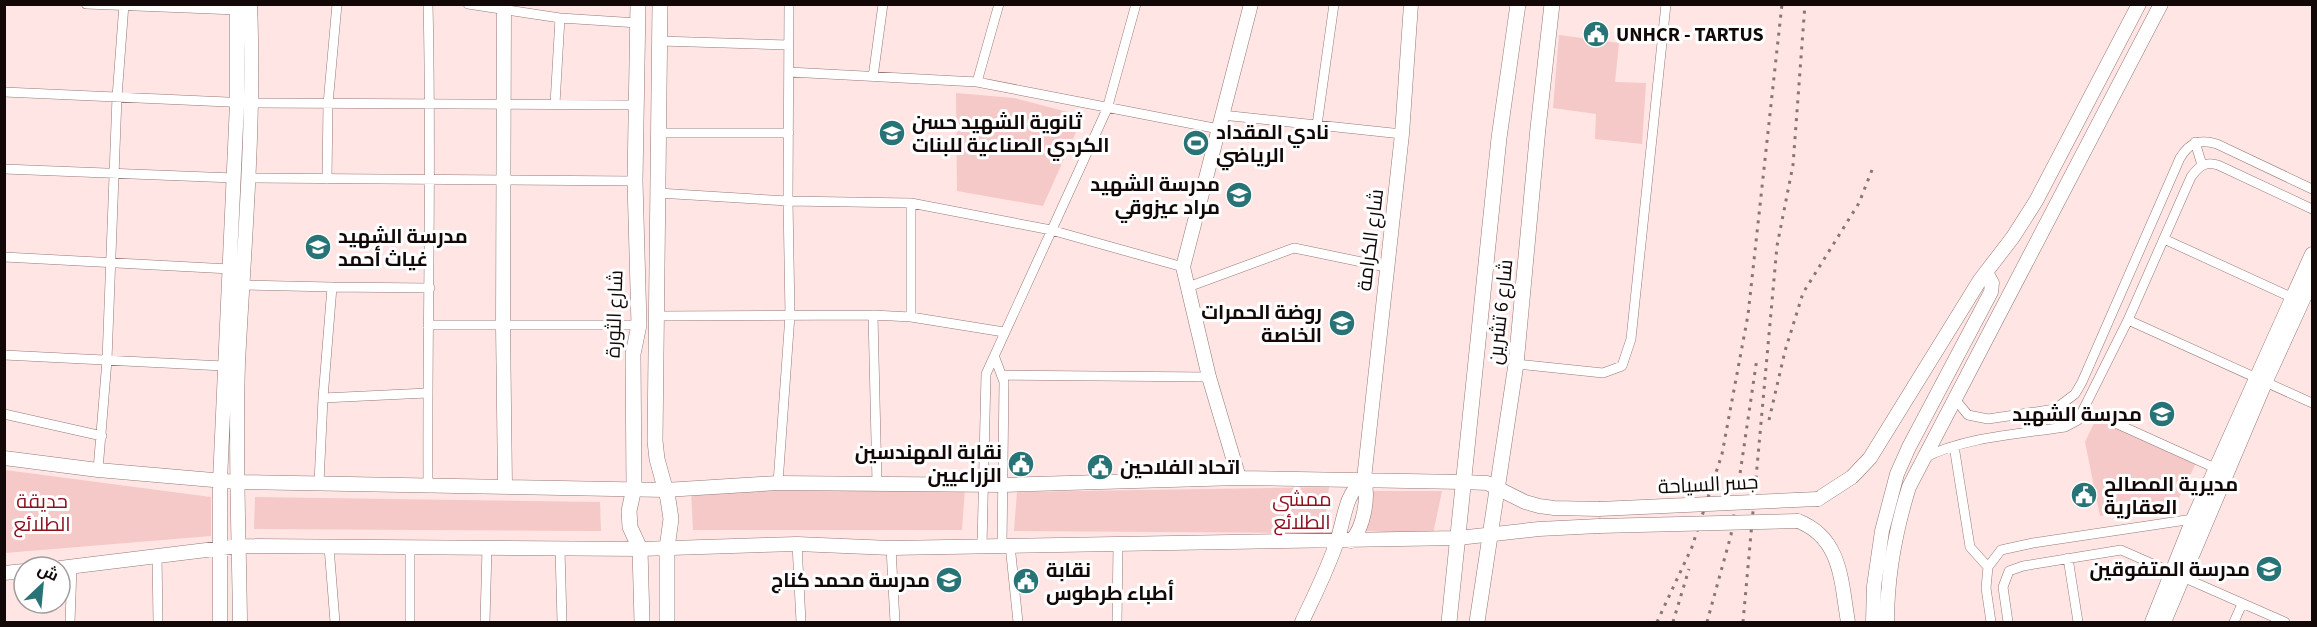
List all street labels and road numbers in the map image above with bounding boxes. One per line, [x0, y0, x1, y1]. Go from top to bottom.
street label: شارع الكرامة [1351, 188, 1391, 293]
street label: شارع 6 تشرين [1482, 258, 1520, 366]
street label: شارع الثورة [599, 270, 631, 358]
street label: جسر السياحة [1657, 468, 1759, 502]

